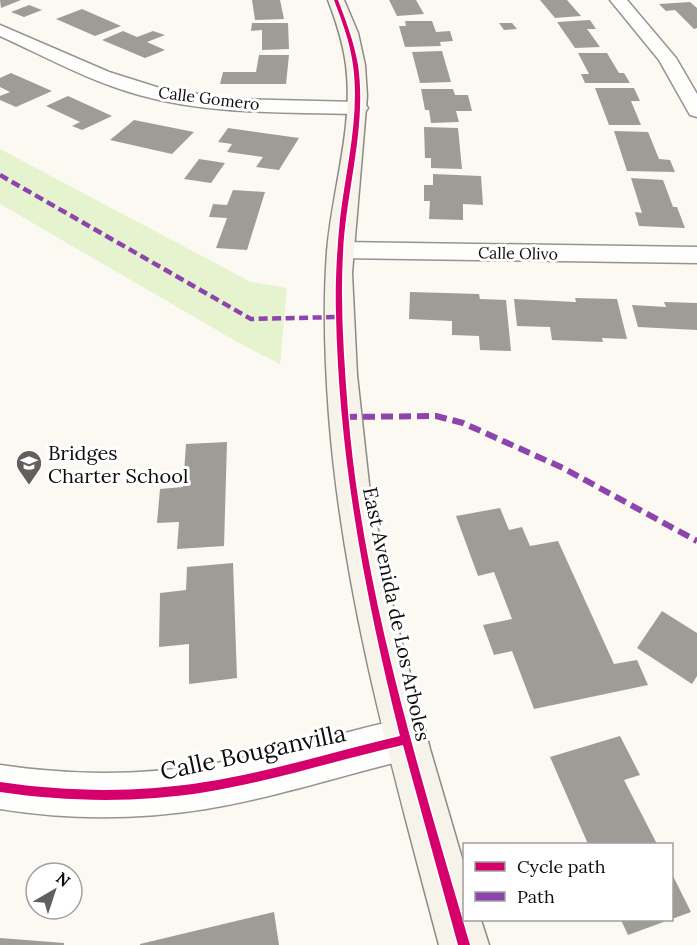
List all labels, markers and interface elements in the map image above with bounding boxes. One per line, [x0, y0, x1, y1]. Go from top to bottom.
street label: Calle Gomero [157, 82, 261, 114]
street label: Calle Olivo [478, 242, 558, 264]
place label: Bridges Charter School [48, 440, 188, 488]
school or university icon: Bridges Charter School [14, 448, 44, 486]
street label: East Avenida de Los Arboles [358, 485, 436, 743]
street label: Calle Bouganvilla [157, 717, 349, 787]
legend [463, 843, 673, 921]
text: Cycle path [517, 855, 606, 878]
north arrow [24, 861, 84, 921]
text: N [52, 868, 75, 891]
text: Path [517, 885, 555, 908]

